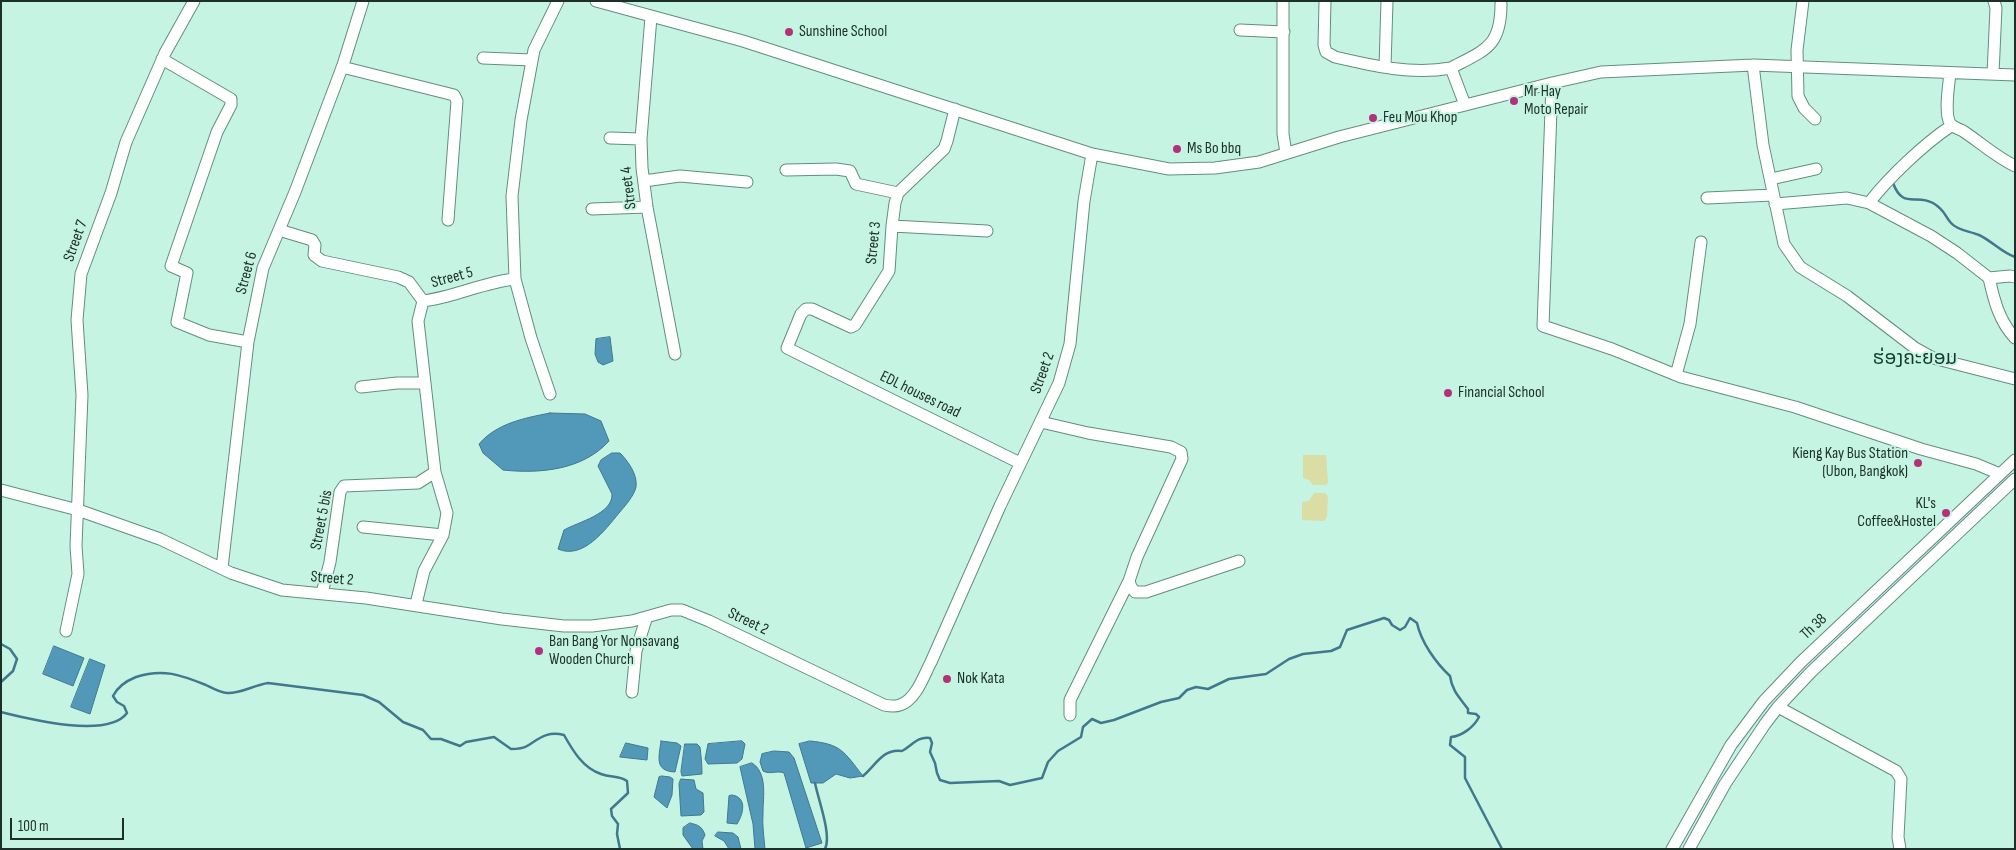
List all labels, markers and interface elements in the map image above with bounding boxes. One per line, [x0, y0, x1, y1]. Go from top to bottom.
place label: Sunshine School [799, 22, 887, 42]
marker: Sunshine School [783, 26, 795, 38]
place label: Mr Hay Moto Repair [1524, 82, 1588, 120]
marker: Mr Hay Moto Repair [1508, 95, 1520, 107]
place label: Feu Mou Khop [1383, 108, 1457, 128]
marker: Feu Mou Khop [1367, 112, 1379, 124]
place label: Ms Bo bbq [1187, 139, 1241, 159]
marker: Ms Bo bbq [1171, 143, 1183, 155]
street label: Street 4 [617, 165, 641, 211]
street label: Street 7 [60, 218, 92, 264]
street label: Street 3 [862, 221, 886, 265]
street label: Street 6 [232, 250, 262, 296]
street label: Street 5 [429, 263, 475, 293]
district label: ຮ່ອງຄະຍອມ [1873, 348, 1957, 370]
street label: Street 2 [1027, 350, 1059, 396]
street label: EDL houses road [877, 367, 963, 423]
place label: Financial School [1458, 383, 1545, 403]
marker: Financial School [1442, 387, 1454, 399]
place label: Kieng Kay Bus Station (Ubon, Bangkok) [1792, 444, 1908, 482]
marker: Kieng Kay Bus Station (Ubon, Bangkok) [1912, 457, 1924, 469]
street label: Street 5 bis [307, 488, 337, 552]
place label: KL's Coffee&Hostel [1857, 494, 1936, 532]
marker: KL's Coffee&Hostel [1940, 507, 1952, 519]
street label: Street 2 [310, 568, 354, 590]
street label: Street 2 [725, 604, 771, 640]
street label: Th 38 [1797, 610, 1831, 644]
place label: Ban Bang Yor Nonsavang Wooden Church [549, 632, 679, 670]
marker: Ban Bang Yor Nonsavang Wooden Church [533, 645, 545, 657]
place label: Nok Kata [957, 669, 1005, 689]
marker: Nok Kata [941, 673, 953, 685]
scale bar [12, 808, 126, 840]
text: 100 m [18, 817, 49, 836]

